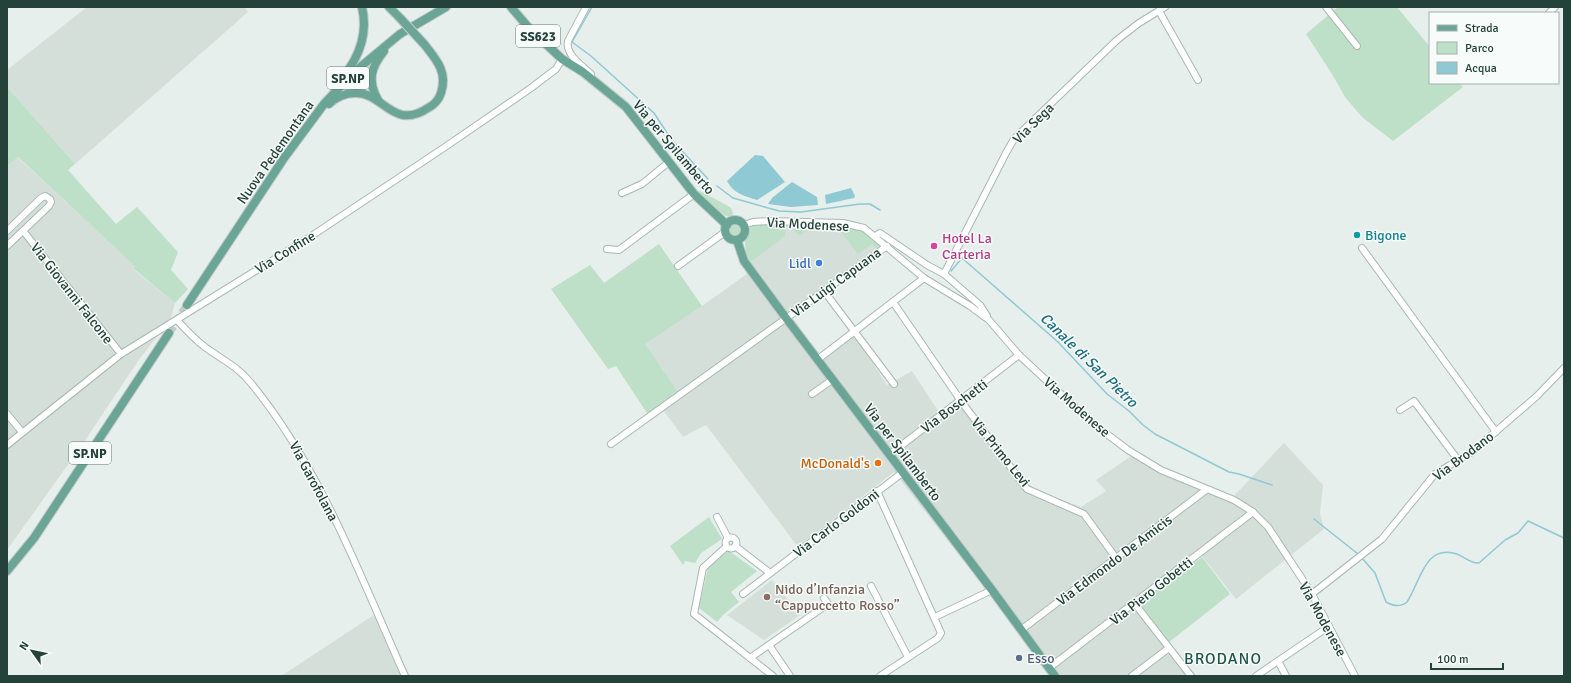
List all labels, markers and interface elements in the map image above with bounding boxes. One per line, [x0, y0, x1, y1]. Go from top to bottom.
legend [1429, 12, 1559, 84]
text: Strada [1465, 21, 1499, 36]
road number: SS623 [516, 25, 560, 47]
text: Parco [1465, 41, 1494, 56]
text: Acqua [1465, 61, 1497, 76]
road number: SP.NP [327, 67, 369, 89]
street label: Nuova Pedemontana [233, 97, 318, 207]
street label: Via per Spilamberto [629, 97, 718, 198]
street label: Via Sega [1009, 99, 1058, 148]
street label: Via Modenese [766, 214, 850, 235]
street label: Via Confine [252, 227, 319, 278]
place label: Bigone [1365, 227, 1407, 244]
place label: Hotel La Carteria [942, 230, 992, 263]
marker: Bigone [1352, 230, 1362, 240]
street label: Via Giovanni Falcone [27, 239, 116, 347]
marker: Hotel La Carteria [929, 241, 939, 251]
street label: Via Luigi Capuana [788, 244, 885, 321]
place label: Lidl [789, 255, 811, 272]
marker: Lidl [814, 258, 824, 268]
water label: Canale di San Pietro [1037, 309, 1142, 412]
street label: Via Modenese [1040, 374, 1113, 441]
street label: Via Boschetti [918, 376, 991, 437]
street label: Via per Spilamberto [860, 400, 945, 505]
street label: Via Primo Levi [968, 414, 1034, 490]
street label: Via Brodano [1429, 428, 1497, 485]
street label: Via Garofolana [285, 438, 342, 524]
road number: SP.NP [69, 442, 111, 464]
place label: McDonald's [801, 455, 870, 472]
marker: McDonald's [873, 458, 883, 468]
street label: Via Carlo Goldoni [790, 485, 883, 561]
street label: Via Edmondo De Amicis [1053, 511, 1175, 609]
street label: Via Piero Gobetti [1107, 554, 1196, 629]
street label: Via Modenese [1295, 579, 1350, 660]
place label: Nido d’Infanzia “Cappuccetto Rosso” [775, 581, 900, 614]
marker: Nido d’Infanzia “Cappuccetto Rosso” [762, 592, 772, 602]
north arrow [12, 631, 52, 671]
text: N [16, 639, 32, 653]
scale bar [1431, 645, 1503, 671]
district label: BRODANO [1184, 649, 1262, 669]
place label: Esso [1027, 650, 1054, 667]
text: 100 m [1437, 652, 1469, 667]
marker: Esso [1014, 653, 1024, 663]

